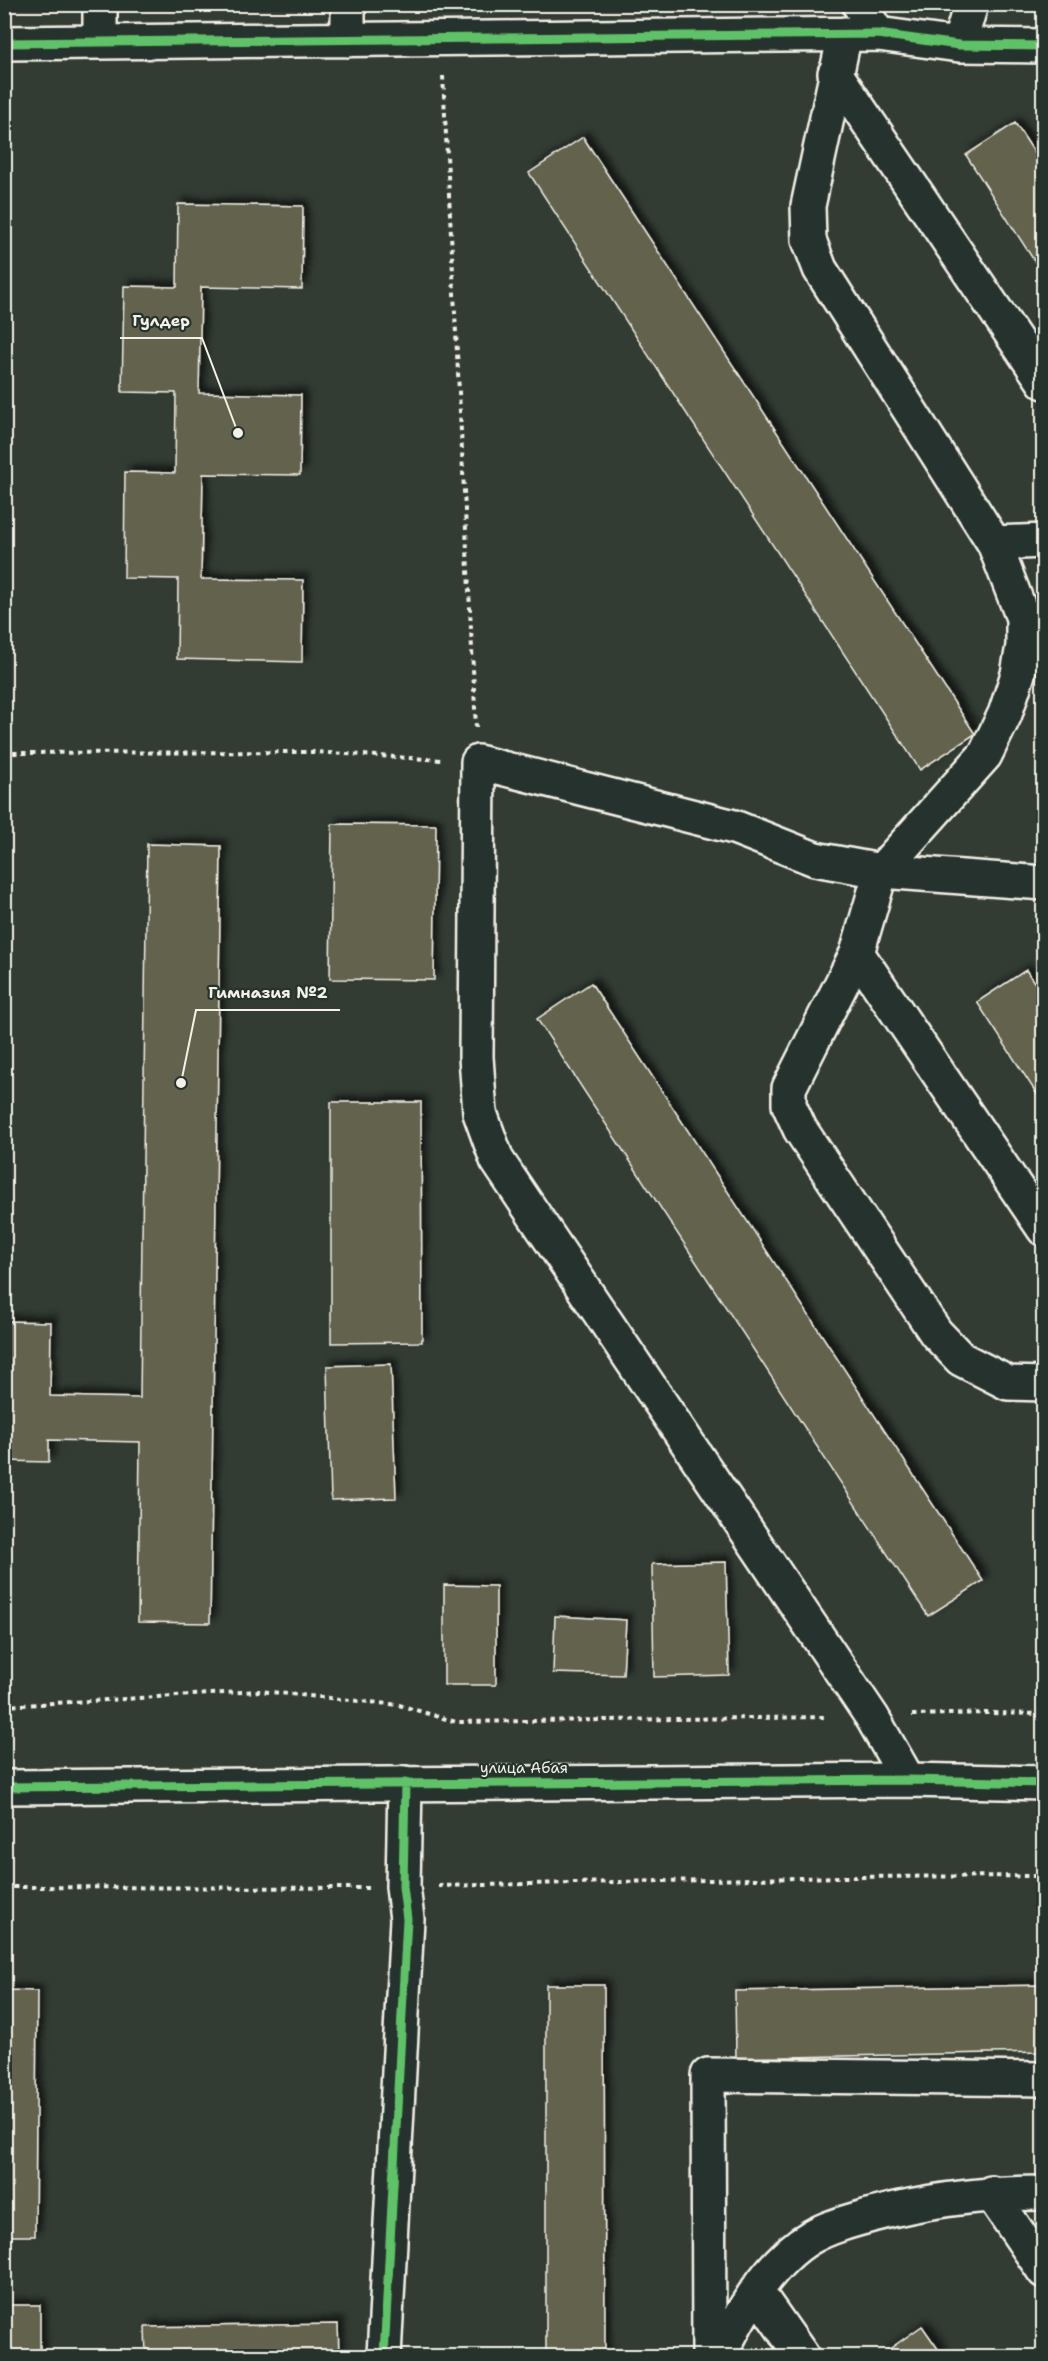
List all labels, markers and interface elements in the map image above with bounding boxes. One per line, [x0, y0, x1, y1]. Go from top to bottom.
callout: Гулдер [120, 304, 202, 338]
text: Гулдер [132, 310, 190, 331]
callout: Гимназия №2 [196, 976, 340, 1010]
text: Гимназия №2 [208, 982, 328, 1003]
street label: улица Абая [480, 1758, 568, 1778]

